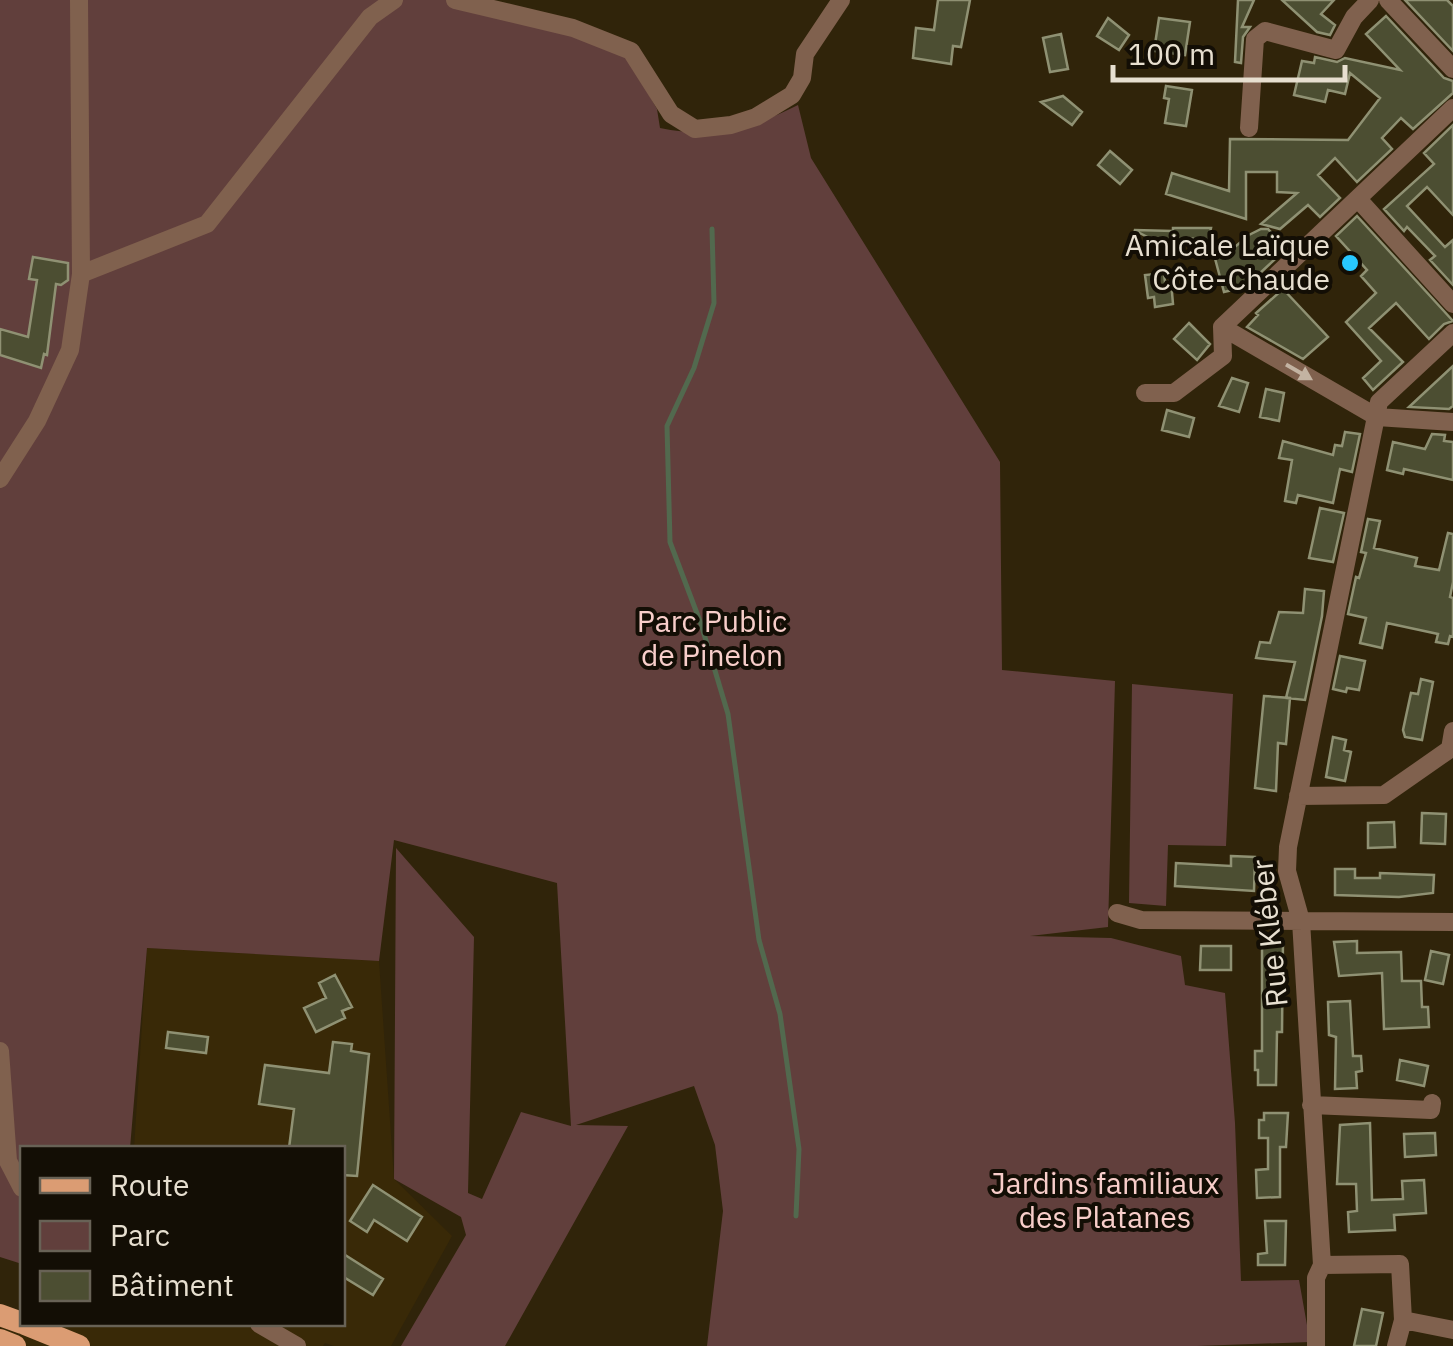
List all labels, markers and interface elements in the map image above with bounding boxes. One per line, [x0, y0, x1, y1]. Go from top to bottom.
scale bar [1113, 20, 1346, 82]
text: 100 m [1128, 34, 1215, 73]
place label: Amicale Laïque Côte-Chaude [1125, 225, 1330, 298]
marker: Amicale Laïque Côte-Chaude [1339, 252, 1361, 274]
one-way arrow [1285, 363, 1314, 380]
park label: Parc Public de Pinelon [637, 601, 787, 674]
street label: Rue Kléber [1241, 857, 1296, 1009]
legend [20, 1146, 345, 1326]
park label: Jardins familiaux des Platanes [990, 1163, 1220, 1236]
text: Route [110, 1165, 189, 1204]
text: Parc [110, 1215, 170, 1254]
text: Bâtiment [110, 1265, 234, 1304]

